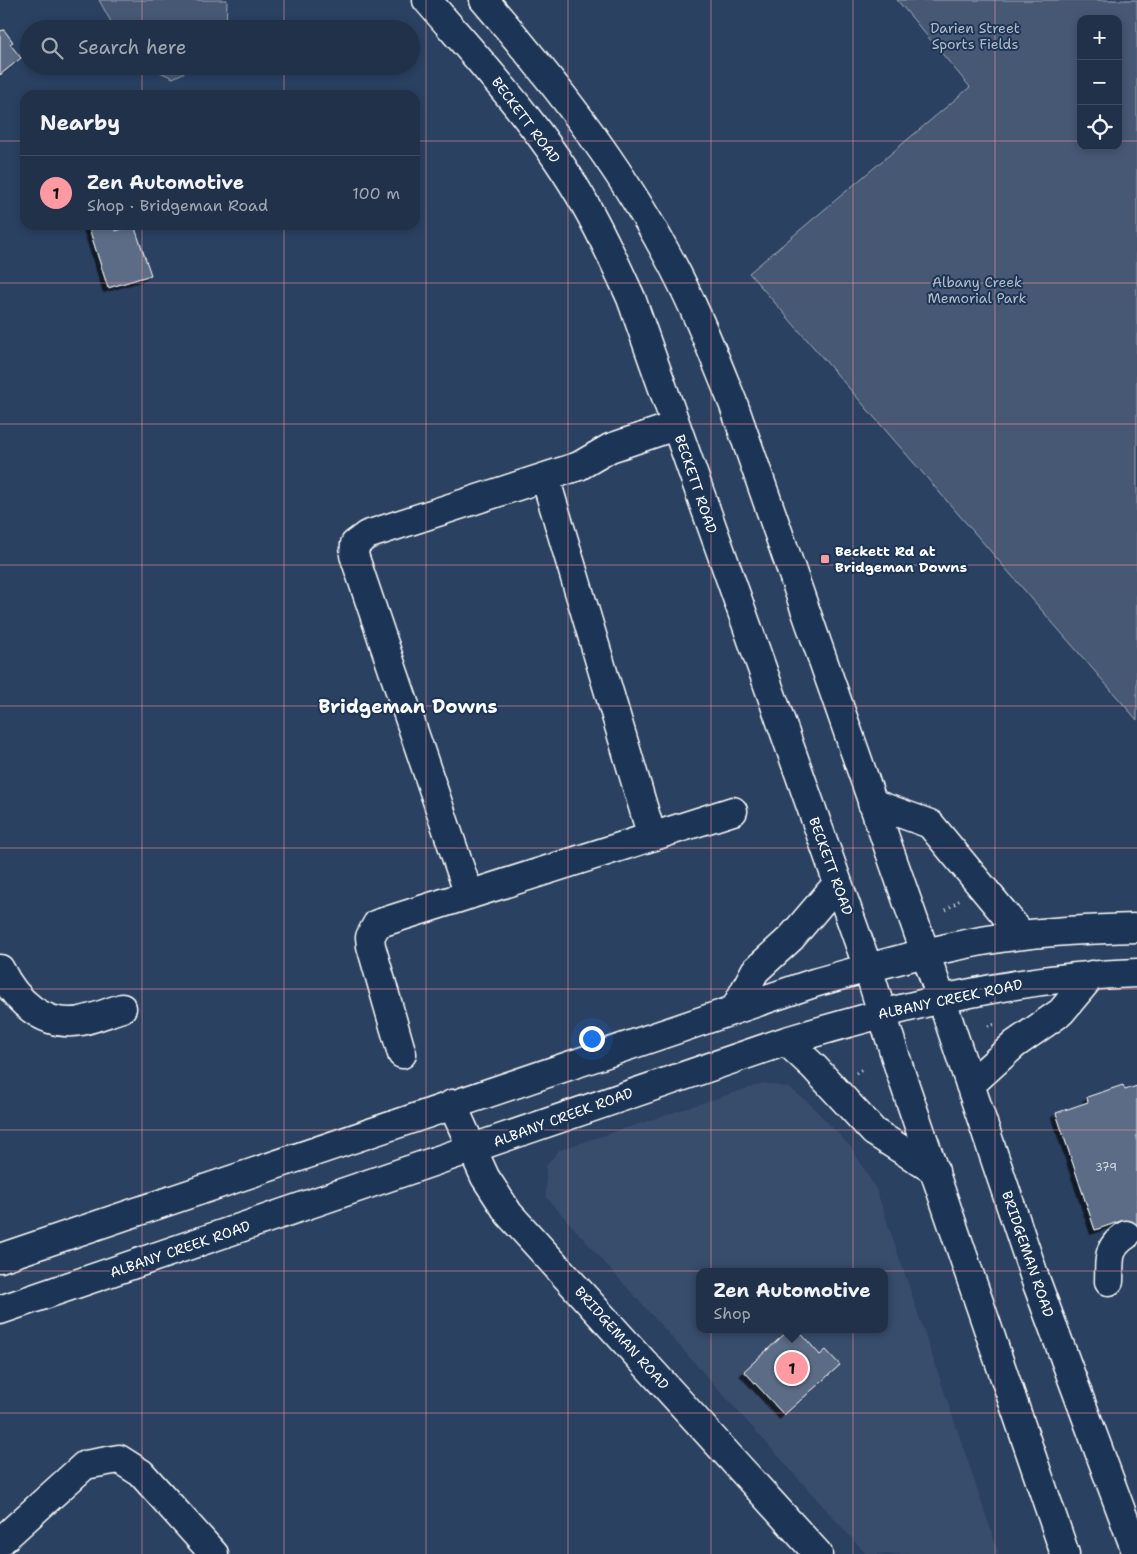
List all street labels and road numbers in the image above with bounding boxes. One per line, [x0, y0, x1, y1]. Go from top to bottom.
street label: BECKETT ROAD [488, 73, 564, 167]
street label: BECKETT ROAD [671, 432, 721, 536]
street label: BECKETT ROAD [805, 814, 857, 918]
street label: ALBANY CREEK ROAD [876, 975, 1024, 1023]
street label: ALBANY CREEK ROAD [491, 1083, 635, 1151]
street label: BRIDGEMAN ROAD [998, 1188, 1058, 1320]
street label: ALBANY CREEK ROAD [107, 1216, 253, 1282]
street label: BRIDGEMAN ROAD [571, 1283, 673, 1393]

